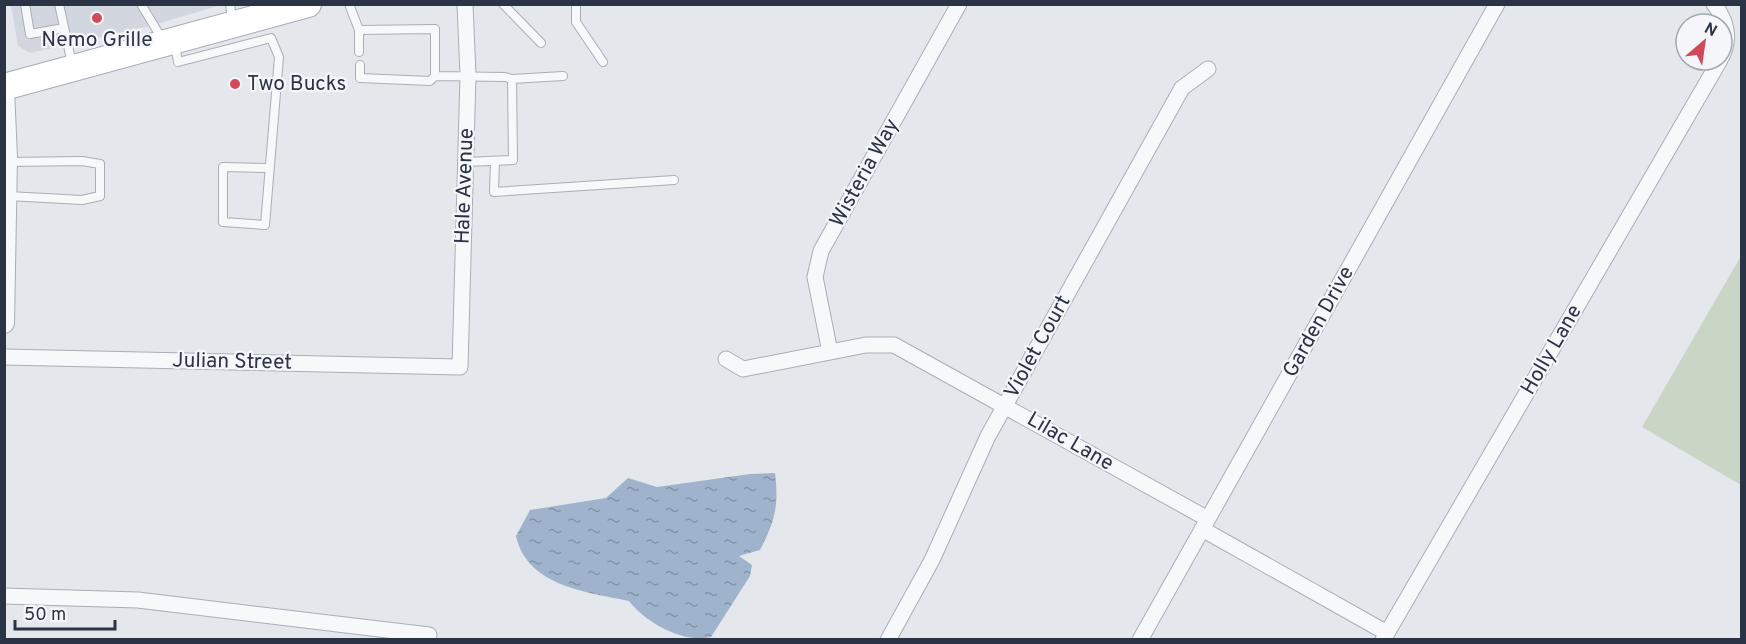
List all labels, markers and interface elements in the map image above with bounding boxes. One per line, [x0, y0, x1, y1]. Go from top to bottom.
marker: Nemo Grille [90, 11, 104, 25]
north arrow [1674, 12, 1734, 72]
text: N [1700, 19, 1720, 42]
place label: Nemo Grille [41, 27, 153, 54]
place label: Two Bucks [247, 71, 346, 98]
marker: Two Bucks [228, 77, 242, 91]
street label: Wisteria Way [824, 114, 906, 232]
street label: Hale Avenue [449, 127, 481, 245]
street label: Garden Drive [1277, 262, 1361, 382]
street label: Violet Court [999, 291, 1077, 403]
street label: Holly Lane [1515, 300, 1589, 400]
street label: Julian Street [172, 347, 292, 377]
street label: Lilac Lane [1022, 406, 1118, 478]
scale bar [15, 593, 116, 631]
text: 50 m [24, 604, 66, 627]

